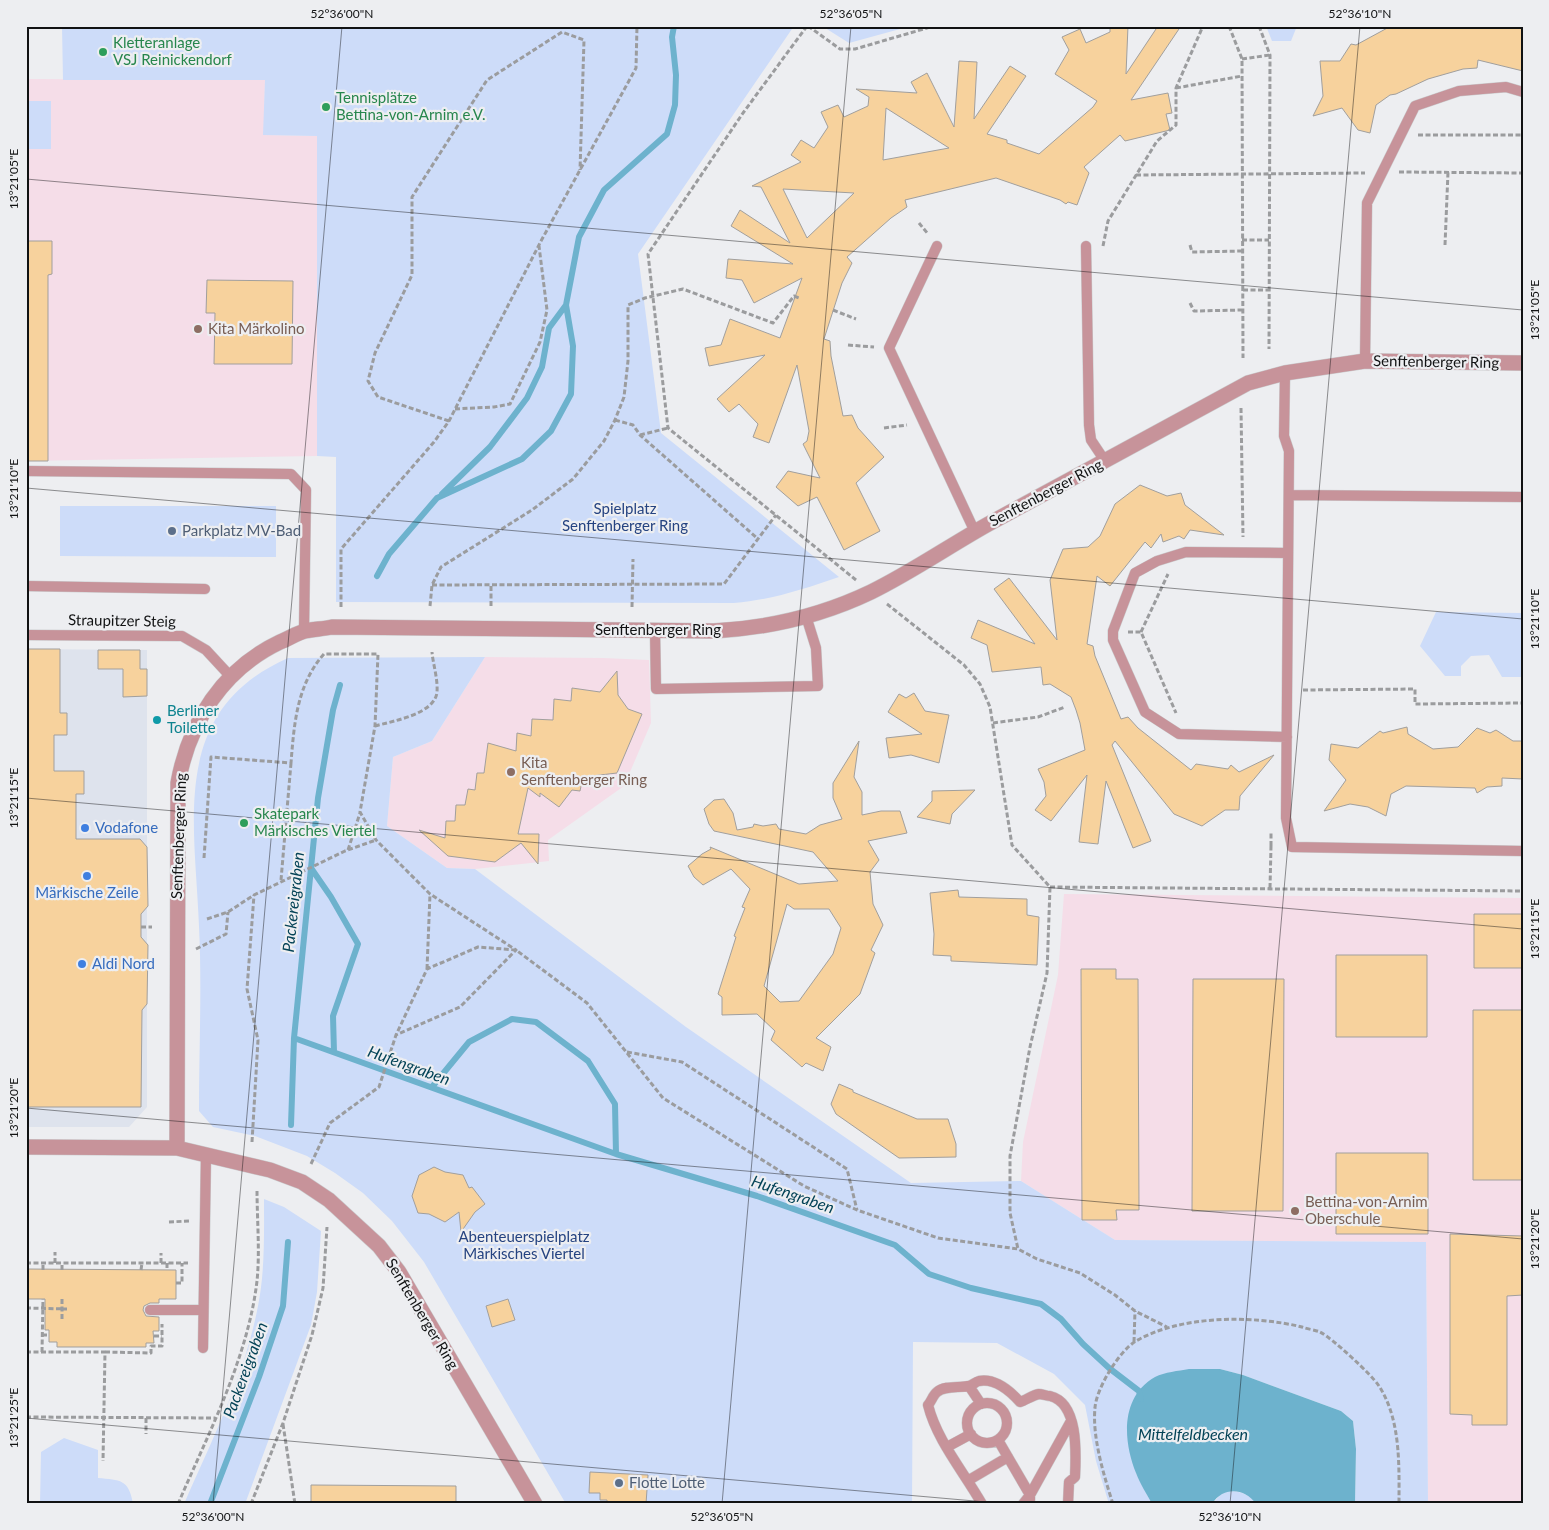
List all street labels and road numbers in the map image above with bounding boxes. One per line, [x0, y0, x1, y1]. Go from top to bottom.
street label: Senftenberger Ring [1373, 351, 1499, 371]
street label: Senftenberger Ring [986, 454, 1106, 530]
street label: Straupitzer Steig [68, 610, 176, 630]
street label: Senftenberger Ring [595, 620, 721, 638]
street label: Senftenberger Ring [167, 772, 189, 899]
street label: Senftenberger Ring [383, 1255, 463, 1372]

